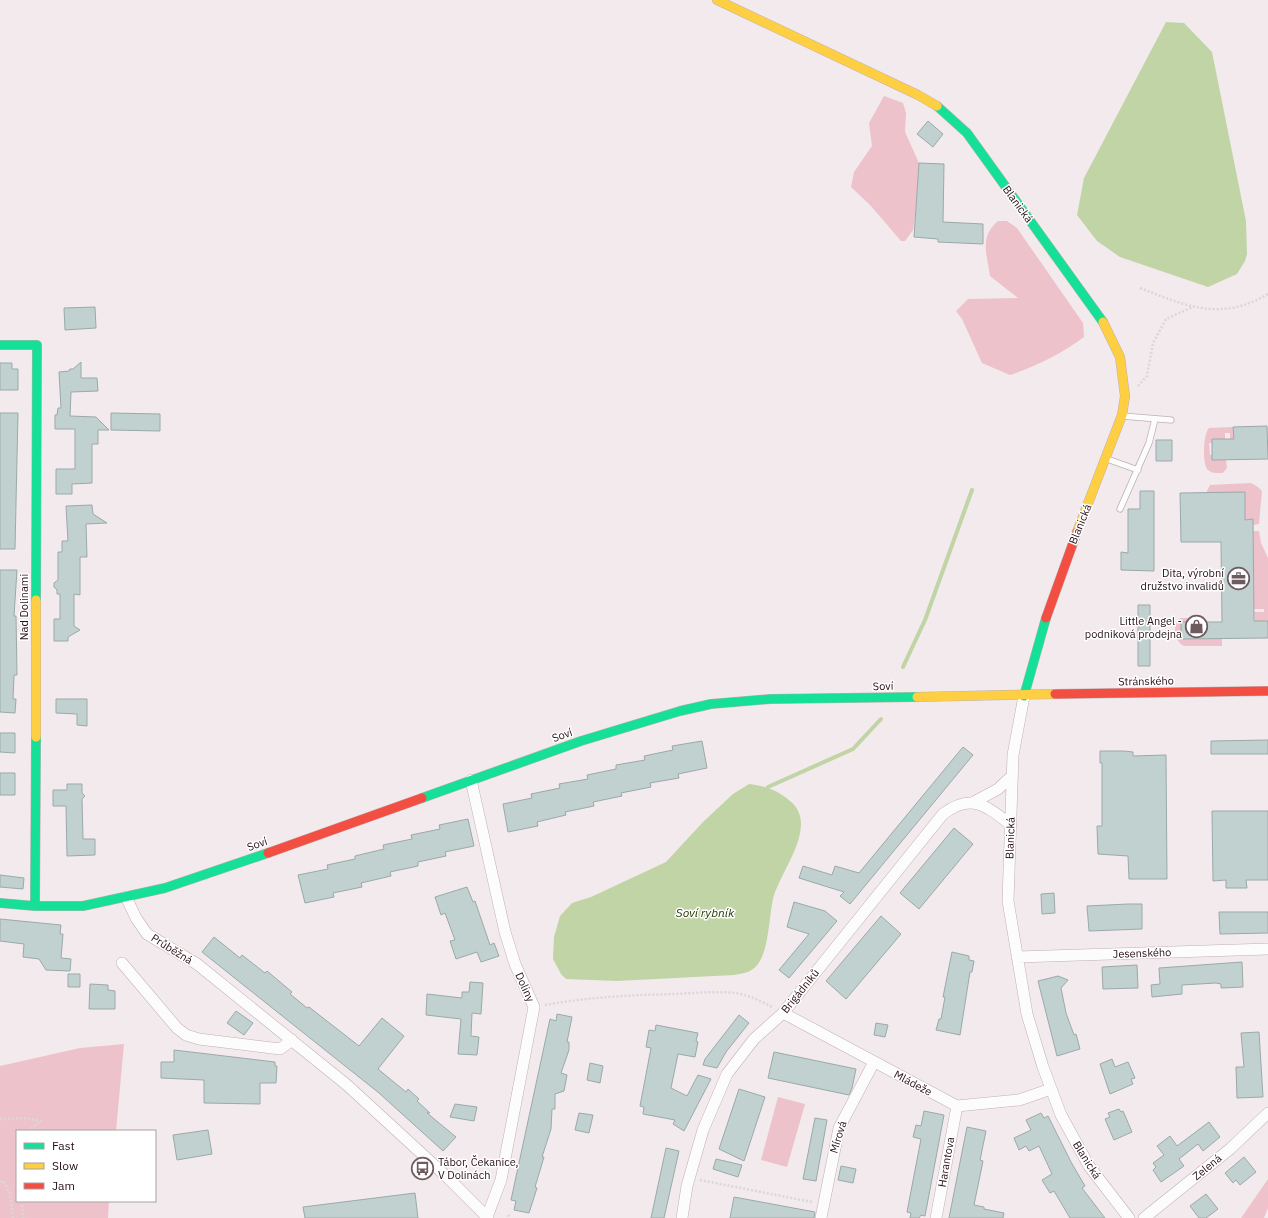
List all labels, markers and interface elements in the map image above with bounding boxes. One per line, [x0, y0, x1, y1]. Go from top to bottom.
street label: Blanická [1000, 183, 1036, 225]
street label: Blanická [1066, 502, 1094, 546]
place label: Dita, výrobní družstvo invalidů [1141, 566, 1224, 593]
office icon: Dita, výrobní družstvo invalidů [1226, 566, 1252, 592]
street label: Nad Dolinami [17, 574, 31, 640]
place label: Little Angel - podniková prodejna [1085, 614, 1182, 641]
shop icon: Little Angel - podniková prodejna [1184, 614, 1210, 640]
street label: Stránského [1118, 674, 1174, 688]
street label: Soví [873, 679, 894, 693]
street label: Soví [550, 725, 574, 745]
street label: Blanická [1002, 817, 1018, 859]
street label: Soví [245, 834, 269, 854]
water label: Soví rybník [676, 905, 735, 920]
street label: Průběžná [149, 931, 196, 967]
street label: Jesenského [1112, 945, 1172, 961]
street label: Brigádníků [778, 966, 822, 1016]
street label: Doliny [512, 970, 538, 1004]
street label: Mládeže [892, 1067, 934, 1099]
street label: Mírová [826, 1119, 850, 1155]
legend [16, 1130, 156, 1202]
street label: Harantova [935, 1136, 957, 1188]
text: Fast [52, 1138, 75, 1153]
street label: Blanická [1070, 1138, 1104, 1182]
street label: Zelená [1190, 1151, 1225, 1183]
bus stop icon: Tábor, Čekanice, V Dolinách [409, 1155, 435, 1181]
place label: Tábor, Čekanice, V Dolinách [438, 1155, 518, 1182]
text: Slow [52, 1158, 78, 1173]
text: Jam [52, 1178, 75, 1193]

